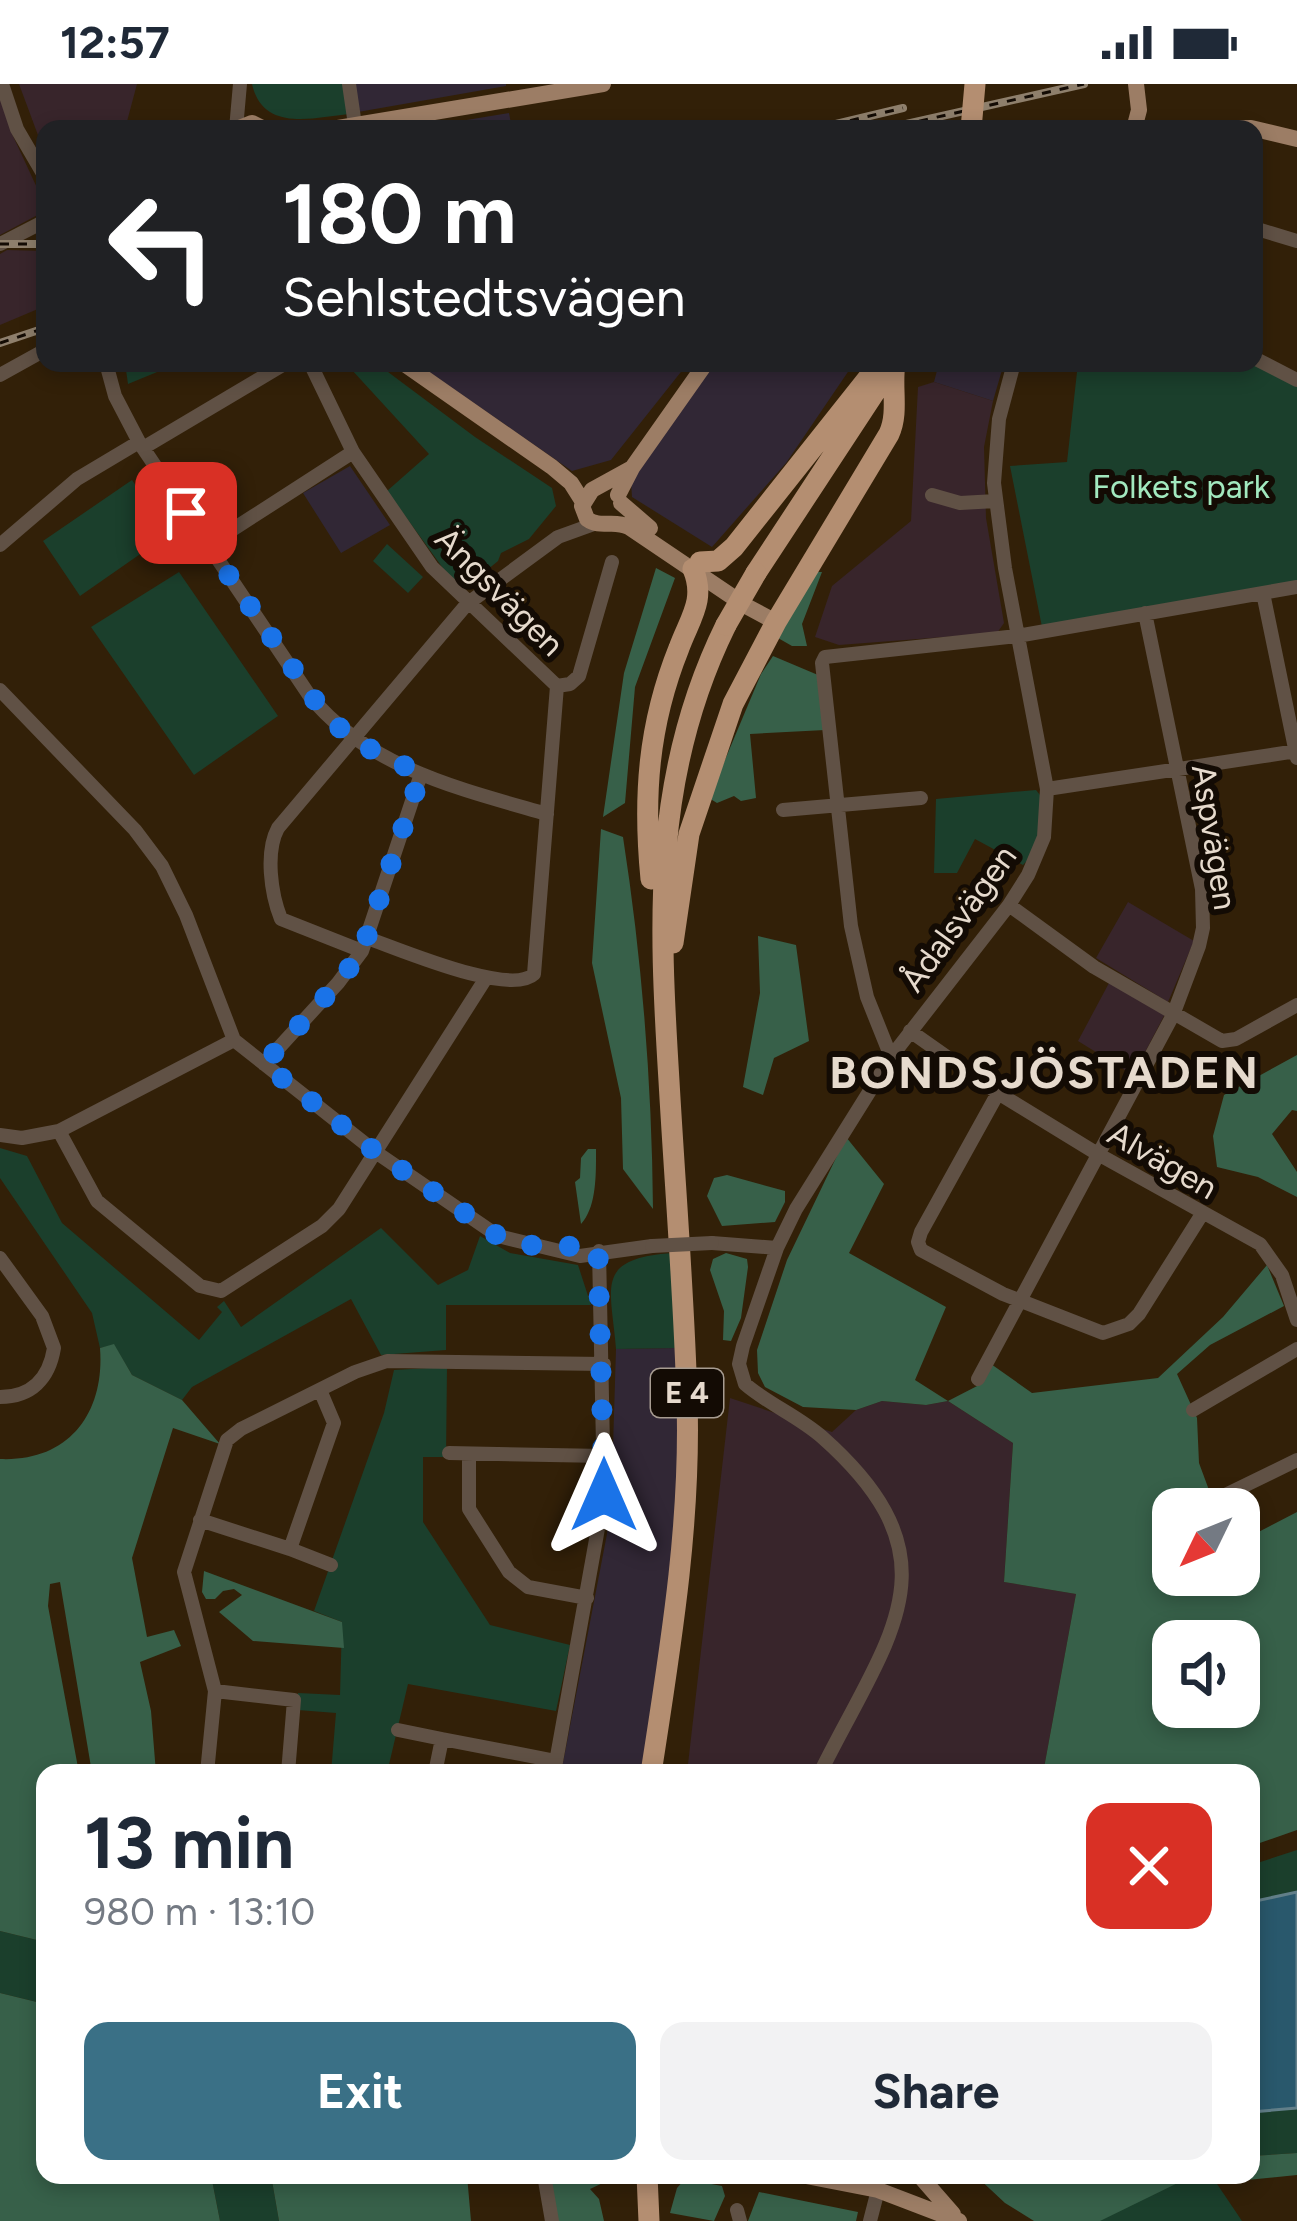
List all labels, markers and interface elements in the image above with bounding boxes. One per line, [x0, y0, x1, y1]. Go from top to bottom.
text: 12:57 [60, 15, 170, 69]
text: 180 m [282, 163, 517, 264]
icon: left [84, 168, 240, 324]
text: Sehlstedtsvägen [282, 265, 686, 330]
pin [135, 462, 237, 564]
park label: Folkets park [1092, 467, 1270, 506]
icon: arrive [153, 480, 219, 546]
street label: Ängsvägen [427, 519, 572, 664]
street label: Aspvägen [1184, 762, 1245, 913]
street label: Ådalsvägen [892, 838, 1024, 999]
district label: BONDSJÖSTADEN [829, 1045, 1261, 1099]
street label: Alvägen [1101, 1114, 1224, 1207]
road number: E 4 [651, 1369, 723, 1417]
position arrow [541, 1432, 667, 1558]
north arrow [1152, 1488, 1260, 1596]
map controls [1152, 1488, 1260, 1728]
button: sound [1152, 1620, 1260, 1728]
text: 13 min [84, 1800, 294, 1886]
button: close [1086, 1803, 1212, 1929]
text: 980 m · 13:10 [84, 1888, 315, 1935]
button: Exit [84, 2022, 636, 2160]
button: Share [660, 2022, 1212, 2160]

